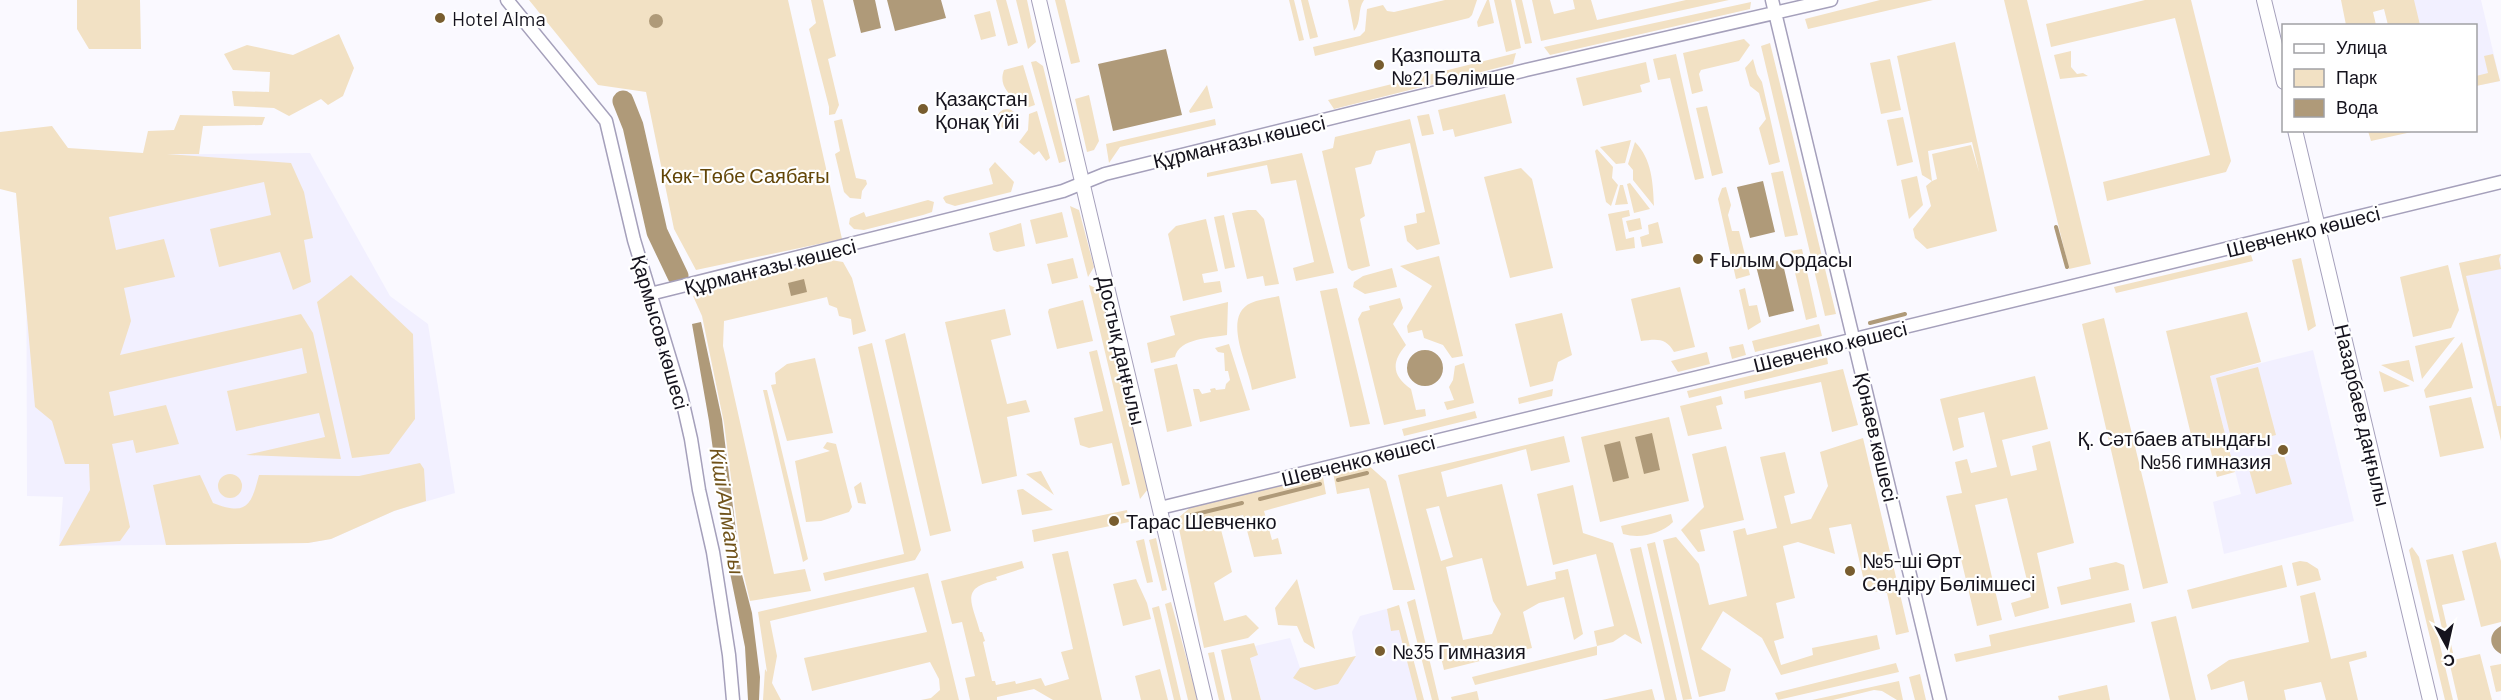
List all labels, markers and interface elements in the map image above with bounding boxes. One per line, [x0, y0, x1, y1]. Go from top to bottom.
place label: Hotel Alma [452, 6, 546, 30]
marker: Hotel Alma [433, 11, 447, 25]
legend [2282, 24, 2477, 132]
text: Улица [2336, 36, 2388, 58]
place label: Қазпошта №21 Бөлімше [1391, 42, 1515, 89]
marker: Қазпошта №21 Бөлімше [1372, 58, 1386, 72]
text: Парк [2336, 66, 2377, 88]
place label: Қазақстан Қонақ Үйі [935, 86, 1028, 133]
text: Вода [2336, 96, 2379, 118]
marker: Қазақстан Қонақ Үйі [916, 102, 930, 116]
street label: Құрманғазы көшесі [1151, 110, 1327, 172]
park label: Көк-Төбе Саябағы [660, 163, 830, 187]
street label: Шевченко көшесі [2224, 200, 2382, 262]
street label: Құрманғазы көшесі [682, 233, 858, 299]
place label: Ғылым Ордасы [1709, 247, 1852, 271]
street label: Қармысов көшесі [627, 252, 695, 412]
marker: Ғылым Ордасы [1691, 252, 1705, 266]
street label: Достық даңғылы [1093, 273, 1151, 427]
street label: Шевченко көшесі [1751, 315, 1909, 377]
street label: Назарбаев даңғылы [2330, 322, 2396, 508]
street label: Қонаев көшесі [1850, 370, 1904, 504]
place label: Қ. Сәтбаев атындағы №56 гимназия [2077, 426, 2271, 473]
street label: Шевченко көшесі [1279, 429, 1437, 491]
marker: Қ. Сәтбаев атындағы №56 гимназия [2276, 443, 2290, 457]
water label: Кіші Алматы [706, 446, 750, 577]
place label: Тарас Шевченко [1126, 509, 1277, 533]
marker: Тарас Шевченко [1107, 514, 1121, 528]
place label: №5-ші Өрт Сөндіру Бөлімшесі [1862, 548, 2035, 595]
marker: №5-ші Өрт Сөндіру Бөлімшесі [1843, 564, 1857, 578]
north arrow [2417, 616, 2477, 676]
place label: №35 Гимназия [1392, 639, 1526, 663]
marker: №35 Гимназия [1373, 644, 1387, 658]
text: С [2442, 651, 2456, 672]

